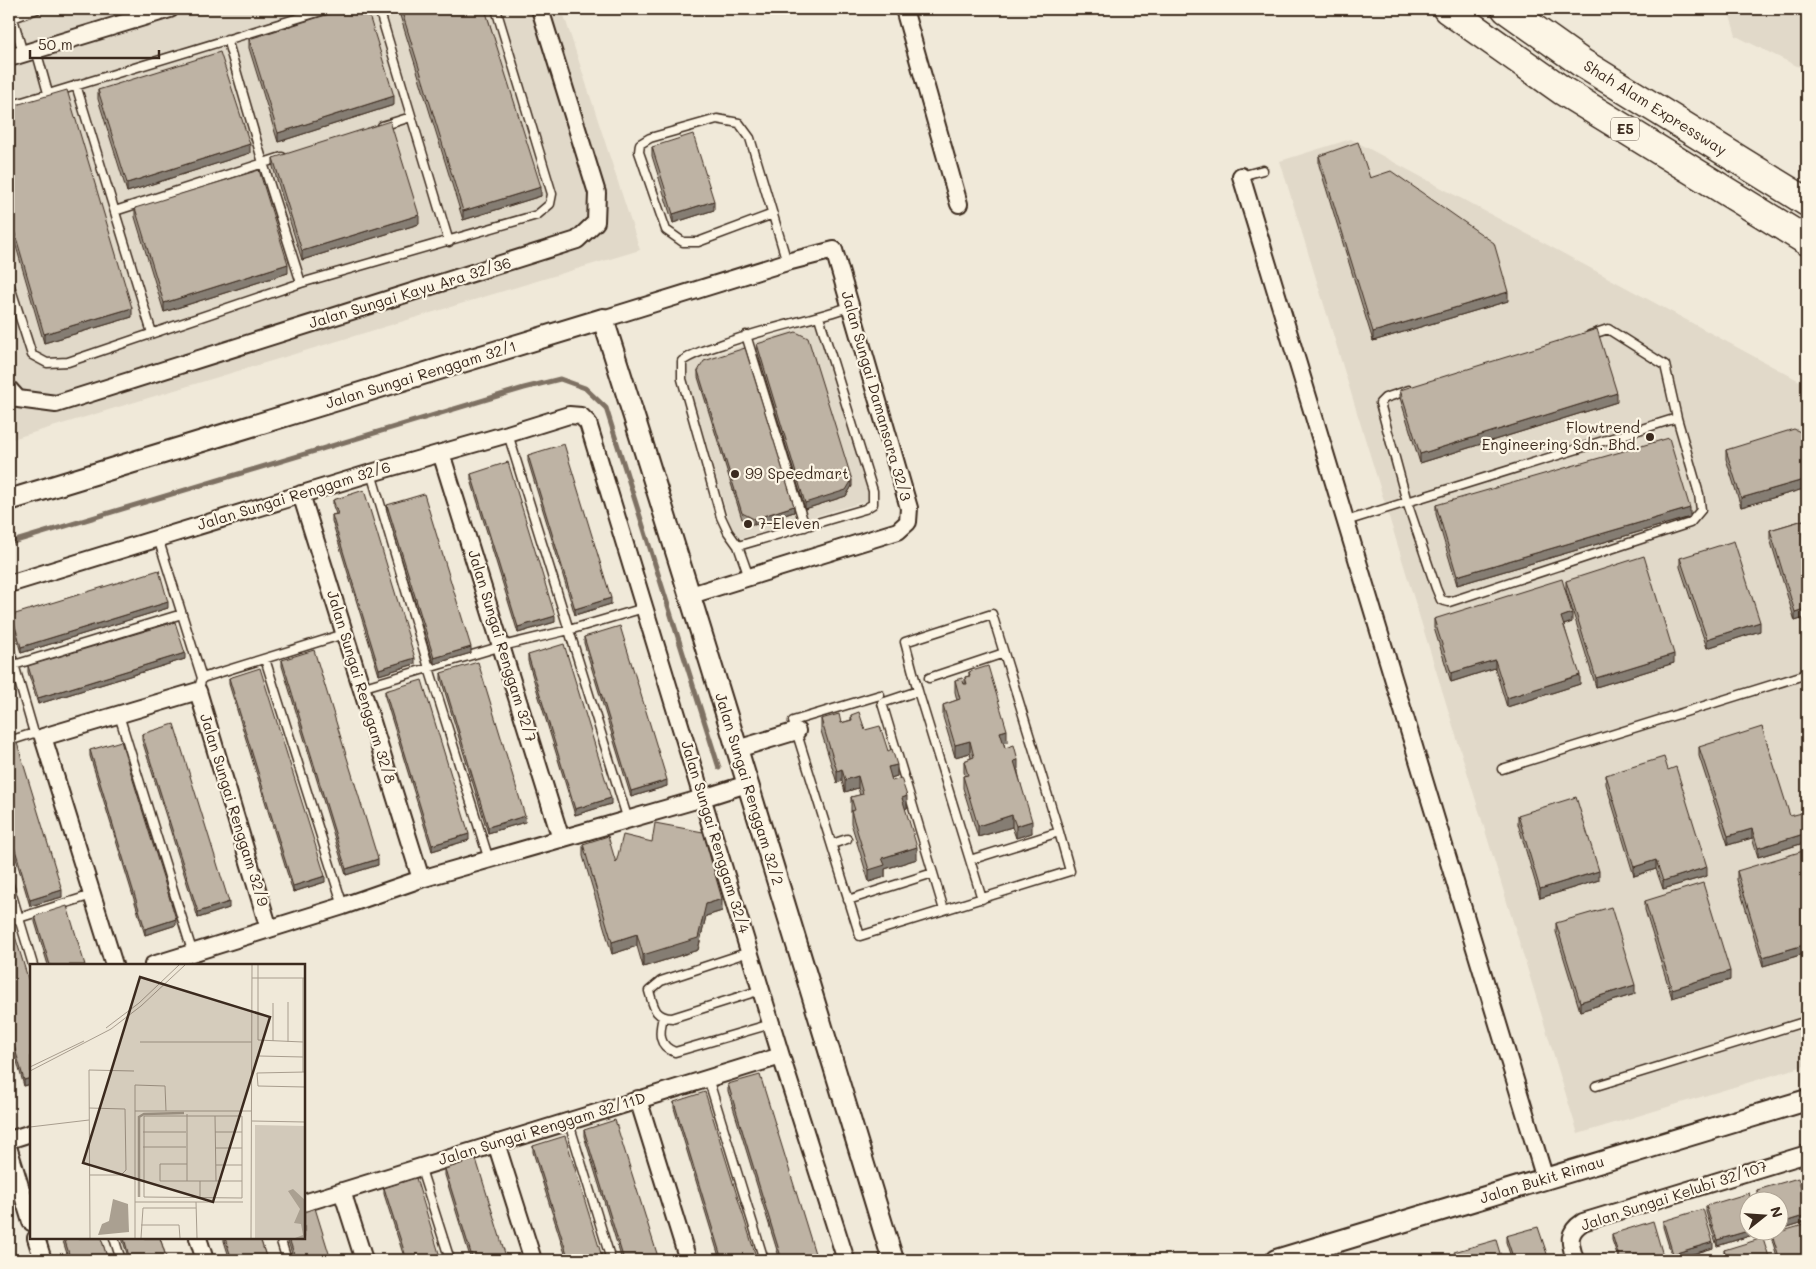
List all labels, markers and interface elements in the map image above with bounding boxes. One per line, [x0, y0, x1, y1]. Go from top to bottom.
scale bar [30, 28, 159, 60]
text: 50 m [38, 34, 73, 54]
street label: Shah Alam Expressway [1580, 55, 1731, 160]
road number: E5 [1611, 118, 1639, 140]
street label: Jalan Sungai Kayu Ara 32/36 [306, 252, 513, 332]
street label: Jalan Sungai Damansara 32/3 [837, 288, 917, 503]
street label: Jalan Sungai Renggam 32/1 [323, 335, 519, 413]
place label: Flowtrend Engineering Sdn. Bhd. [1482, 417, 1640, 454]
marker: Flowtrend Engineering Sdn. Bhd. [1644, 431, 1656, 443]
street label: Jalan Sungai Renggam 32/6 [195, 456, 393, 534]
place label: 99 Speedmart [745, 463, 849, 483]
marker: 99 Speedmart [729, 468, 741, 480]
place label: 7-Eleven [758, 513, 820, 533]
marker: 7-Eleven [742, 518, 754, 530]
street label: Jalan Sungai Renggam 32/7 [464, 547, 542, 744]
street label: Jalan Sungai Renggam 32/8 [323, 588, 401, 786]
street label: Jalan Sungai Renggam 32/2 [711, 690, 789, 887]
street label: Jalan Sungai Renggam 32/9 [196, 711, 274, 909]
street label: Jalan Sungai Renggam 32/4 [677, 738, 755, 936]
inset map [30, 964, 305, 1239]
street label: Jalan Sungai Renggam 32/11D [436, 1087, 648, 1169]
street label: Jalan Bukit Rimau [1477, 1151, 1606, 1207]
street label: Jalan Sungai Kelubi 32/107 [1578, 1155, 1769, 1235]
north arrow [1738, 1192, 1788, 1242]
text: N [1766, 1204, 1788, 1220]

